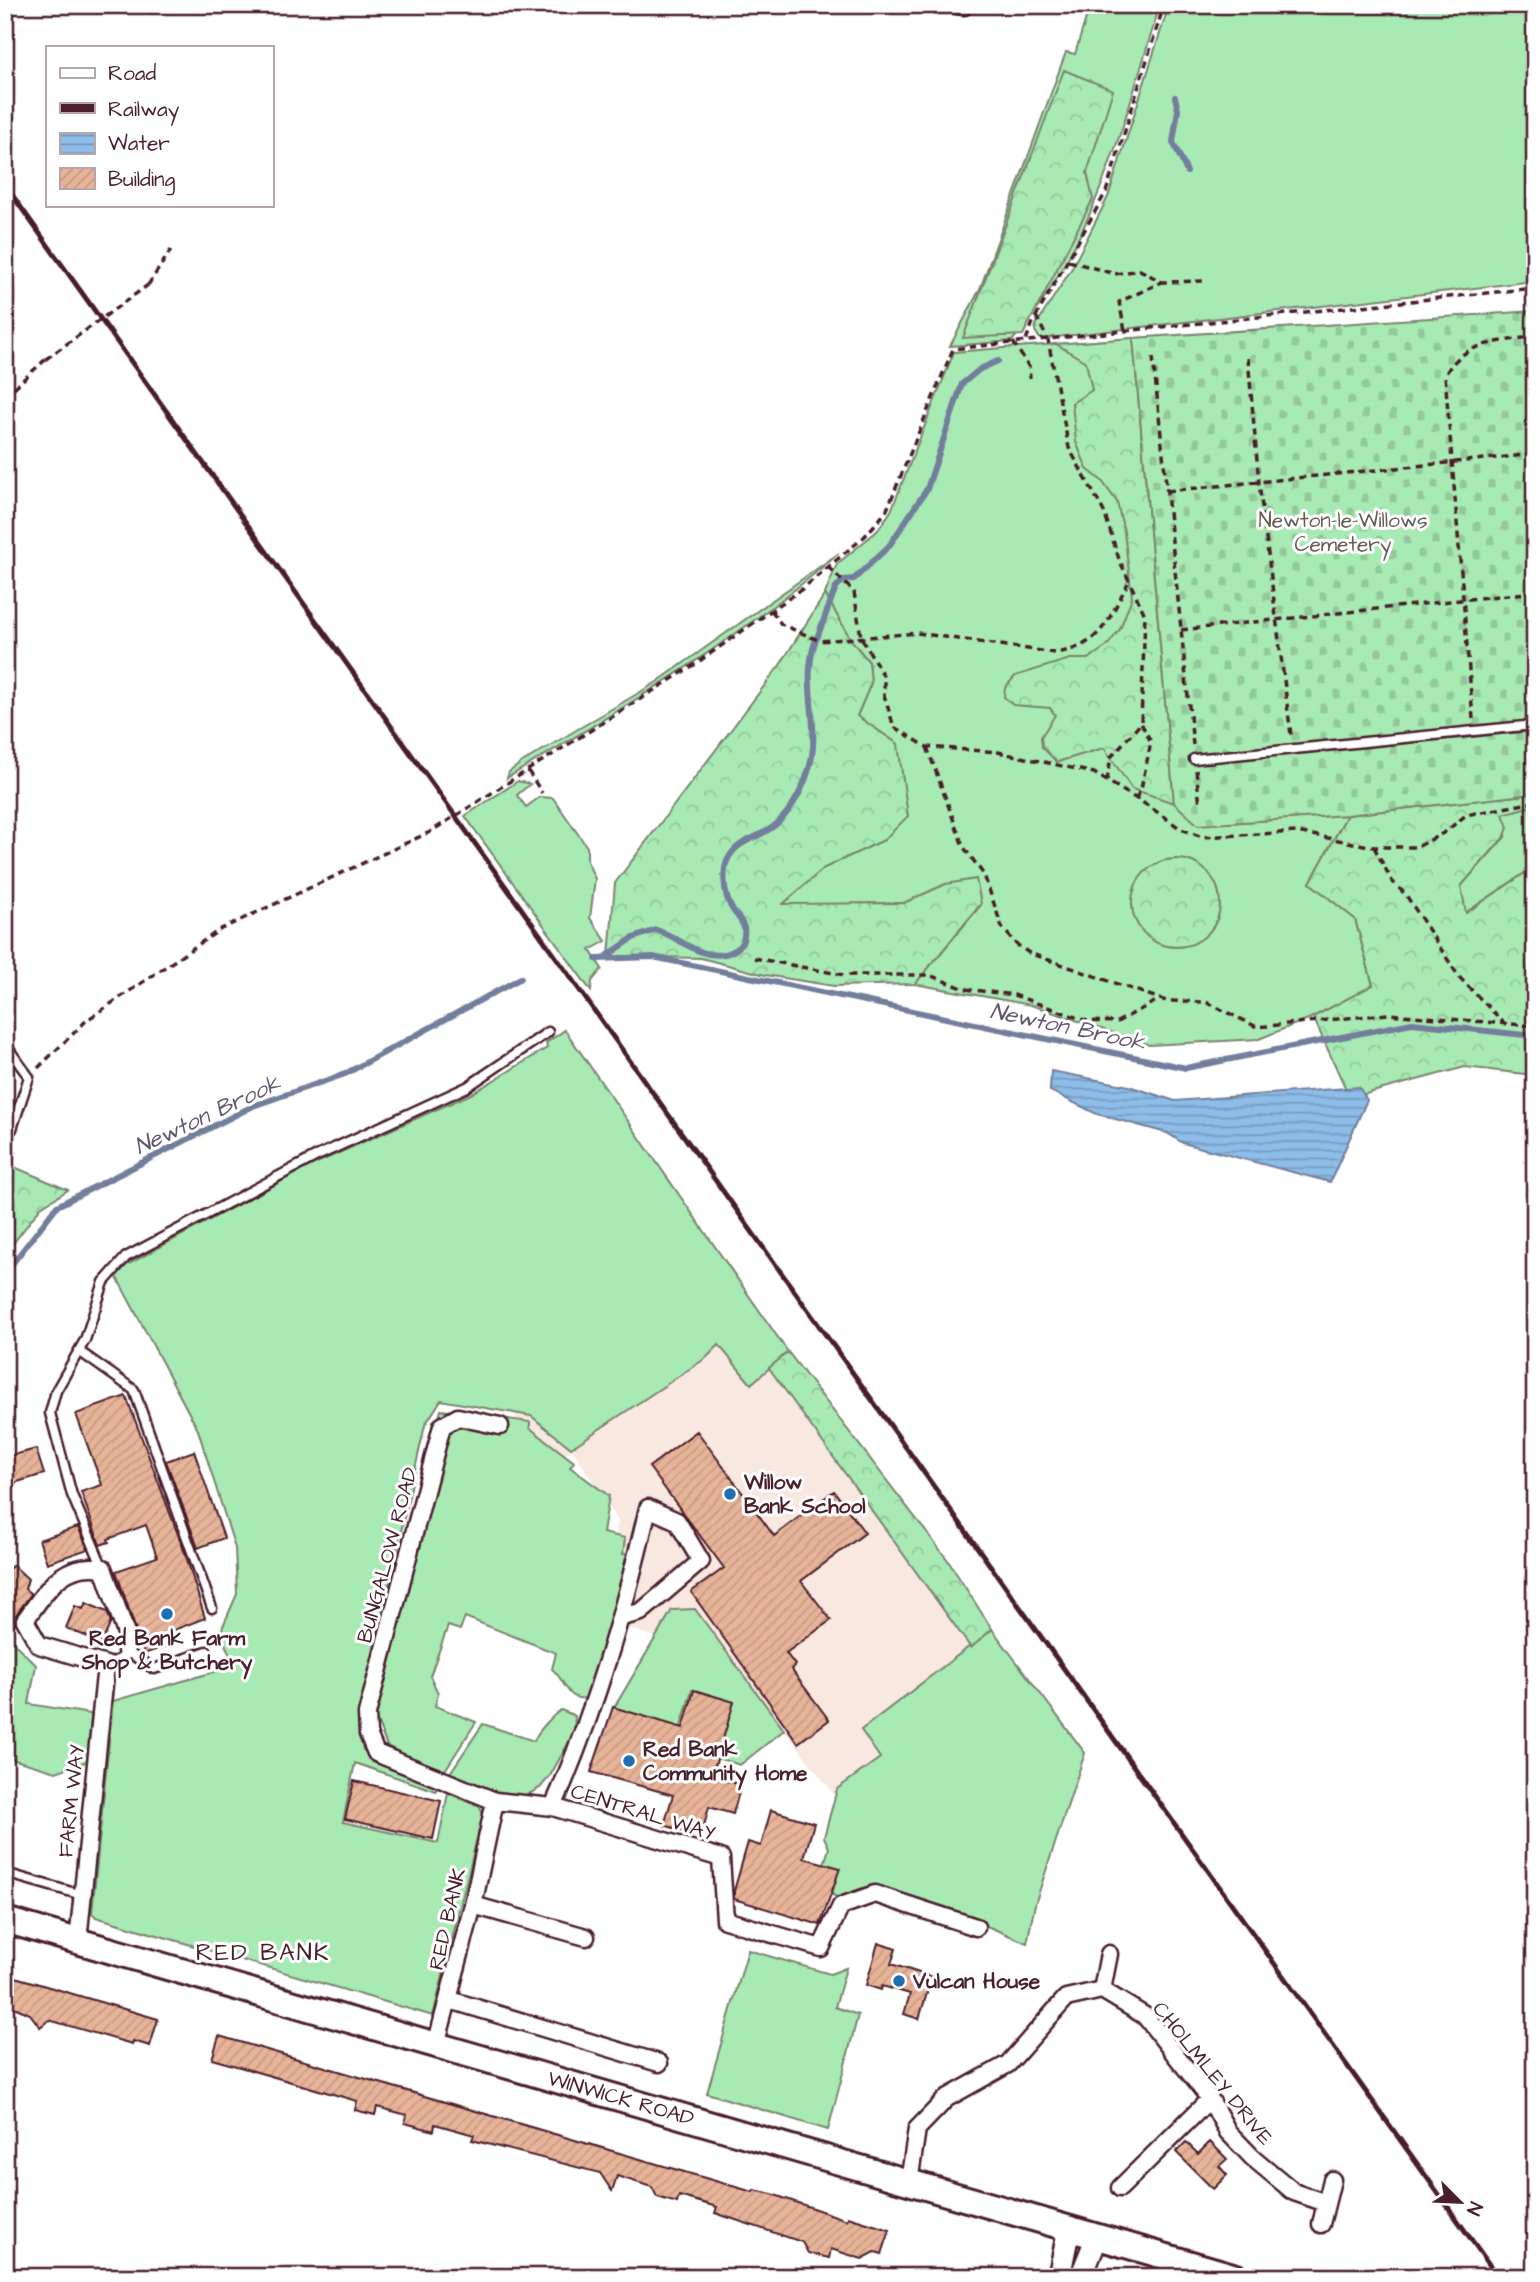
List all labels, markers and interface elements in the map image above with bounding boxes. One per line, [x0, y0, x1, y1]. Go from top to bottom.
legend [46, 46, 273, 206]
text: Road [108, 59, 156, 88]
text: Railway [108, 95, 180, 126]
text: Water [108, 129, 170, 158]
text: Building [108, 165, 176, 196]
park label: Newton-le-Willows Cemetery [1259, 506, 1427, 561]
water label: Newton Brook [987, 995, 1149, 1059]
water label: Newton Brook [129, 1067, 286, 1163]
street label: BUNGALOW ROAD [350, 1464, 425, 1646]
place label: Willow Bank School [743, 1468, 866, 1521]
marker: Willow Bank School [722, 1486, 738, 1502]
marker: Red Bank Farm Shop & Butchery [159, 1606, 175, 1622]
place label: Red Bank Farm Shop & Butchery [81, 1624, 253, 1680]
place label: Red Bank Community Home [643, 1735, 808, 1791]
street label: FARM WAY [51, 1743, 92, 1859]
marker: Red Bank Community Home [621, 1753, 637, 1769]
street label: CENTRAL WAY [567, 1777, 719, 1848]
street label: RED BANK [422, 1865, 473, 1973]
district label: RED BANK [196, 1936, 330, 1970]
place label: Vulcan House [912, 1967, 1041, 1996]
marker: Vulcan House [891, 1973, 907, 1989]
street label: CHOLMLEY DRIVE [1145, 1995, 1280, 2152]
street label: WINWICK ROAD [544, 2064, 698, 2133]
north arrow [1424, 2166, 1494, 2236]
text: N [1459, 2197, 1489, 2219]

